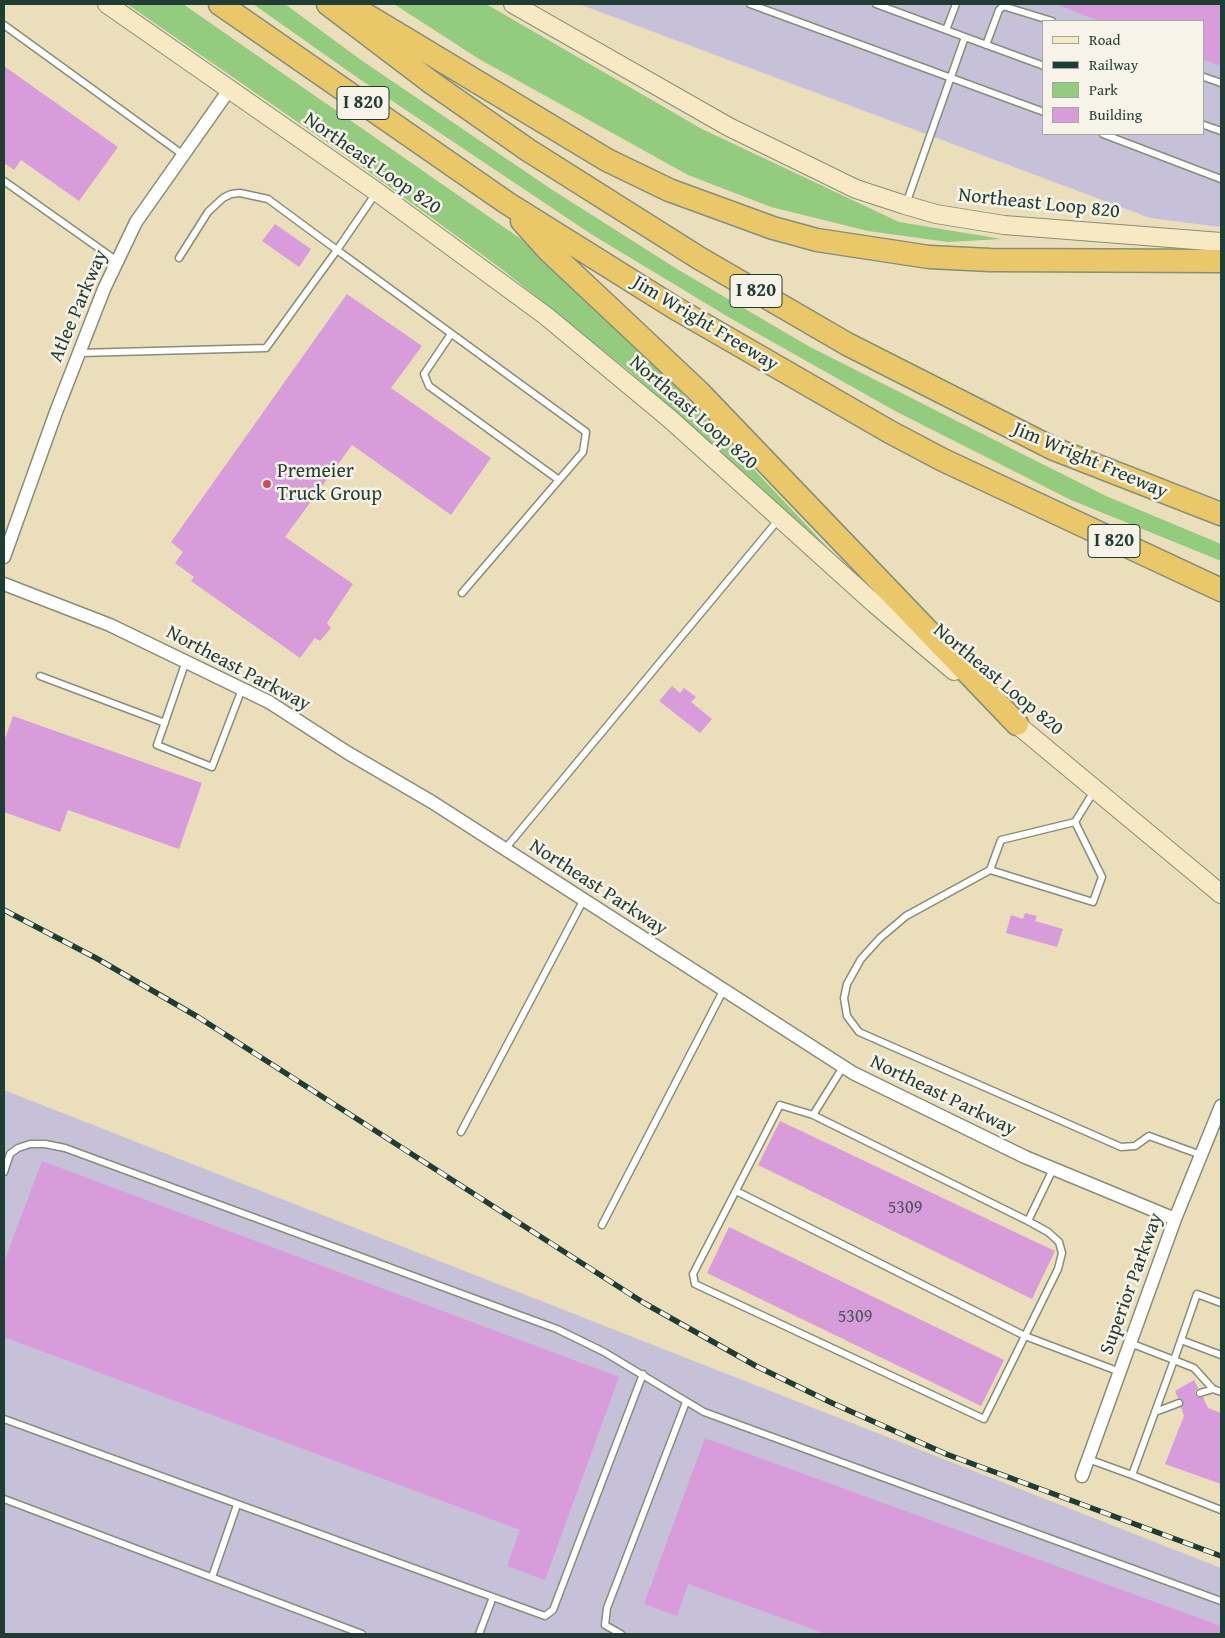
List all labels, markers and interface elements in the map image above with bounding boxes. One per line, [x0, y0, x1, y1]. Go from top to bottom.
legend [1042, 20, 1205, 135]
text: Road [1089, 29, 1120, 50]
text: Railway [1089, 54, 1138, 75]
text: Park [1089, 79, 1118, 100]
road number: I 820 [337, 86, 389, 120]
text: Building [1089, 104, 1142, 125]
street label: Northeast Loop 820 [299, 108, 445, 220]
street label: Northeast Loop 820 [957, 184, 1121, 224]
street label: Atlee Parkway [45, 246, 113, 366]
street label: Jim Wright Freeway [628, 271, 782, 377]
road number: I 820 [730, 274, 782, 308]
street label: Northeast Loop 820 [624, 351, 762, 475]
street label: Jim Wright Freeway [1009, 418, 1171, 504]
place label: Premeier Truck Group [277, 460, 382, 507]
marker: Premeier Truck Group [261, 478, 273, 490]
road number: I 820 [1088, 524, 1140, 558]
street label: Northeast Loop 820 [928, 619, 1068, 741]
street label: Northeast Parkway [162, 621, 314, 717]
street label: Northeast Parkway [524, 834, 672, 942]
street label: Northeast Parkway [866, 1050, 1020, 1142]
house number: 5309 [888, 1197, 922, 1219]
street label: Superior Parkway [1095, 1210, 1169, 1358]
house number: 5309 [838, 1306, 872, 1328]

